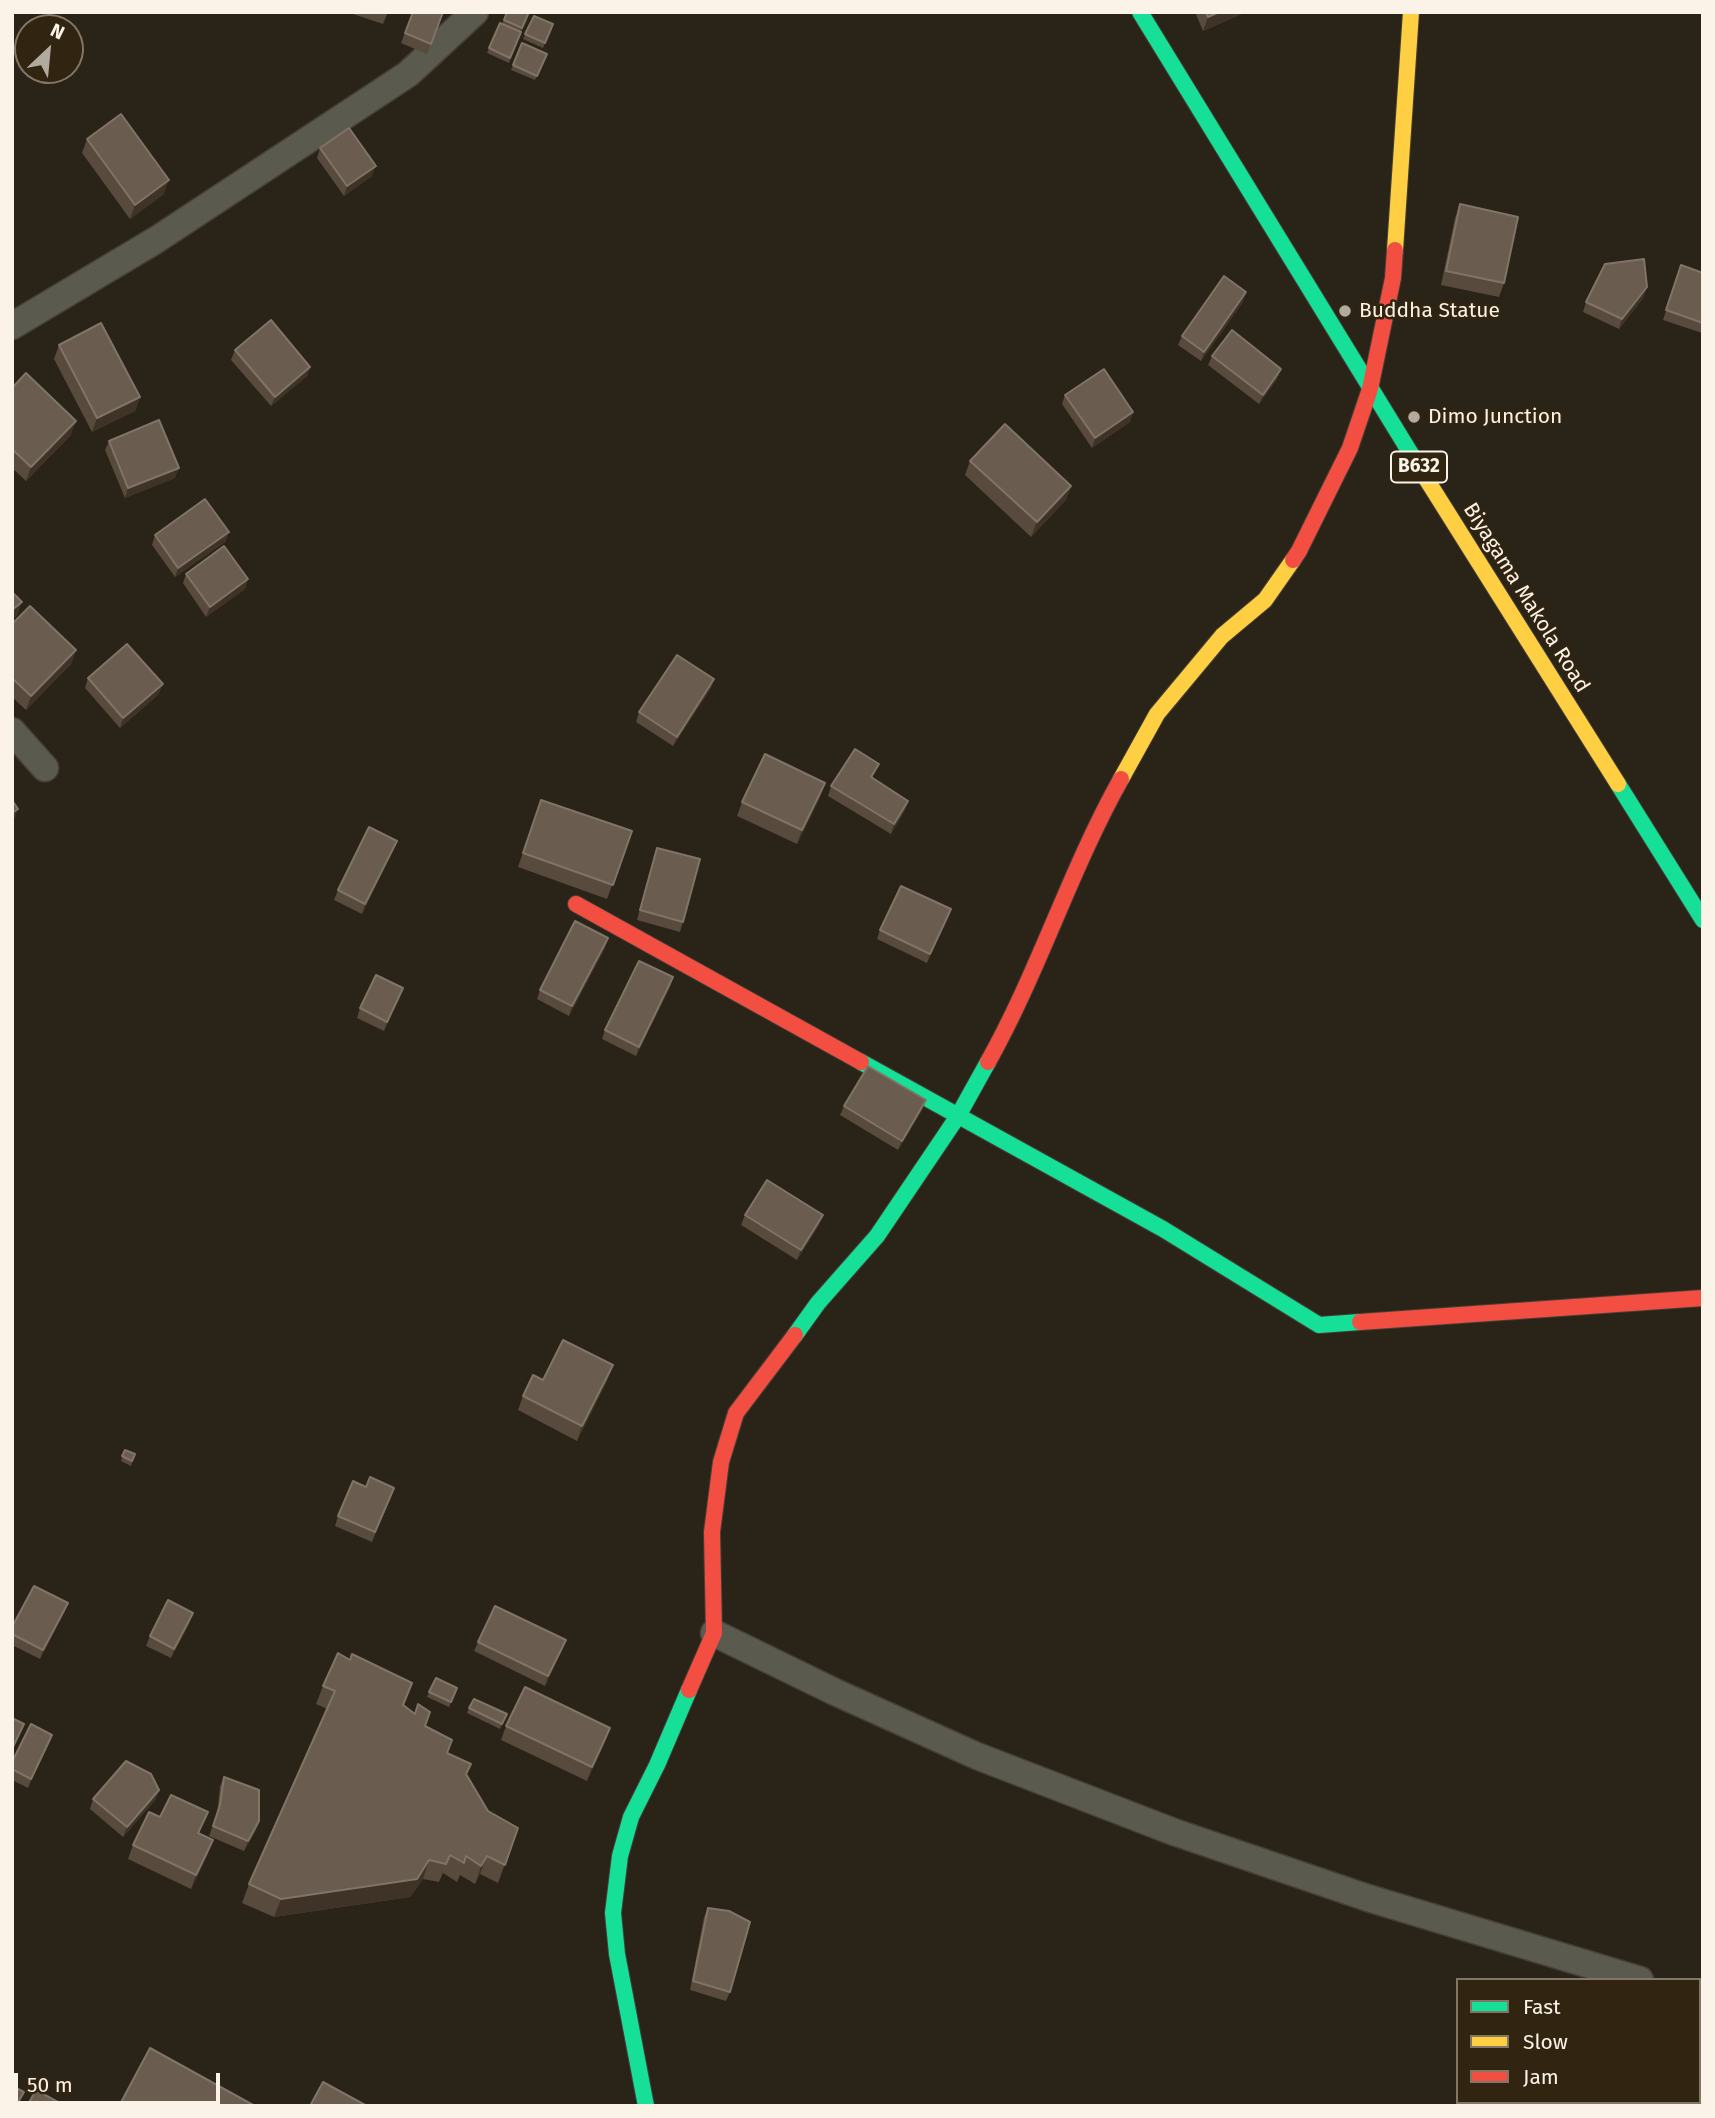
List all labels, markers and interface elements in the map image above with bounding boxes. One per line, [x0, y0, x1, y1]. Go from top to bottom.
north arrow [14, 14, 84, 84]
text: N [47, 18, 68, 45]
place label: Buddha Statue [1359, 298, 1500, 324]
marker: Buddha Statue [1337, 303, 1353, 319]
place label: Dimo Junction [1428, 404, 1562, 430]
marker: Dimo Junction [1406, 409, 1422, 425]
road number: B632 [1391, 452, 1447, 482]
street label: Biyagama Makola Road [1457, 499, 1595, 697]
legend [1456, 1978, 1701, 2104]
text: Fast [1523, 1994, 1561, 2020]
text: Slow [1523, 2029, 1568, 2055]
scale bar [18, 2058, 224, 2102]
text: Jam [1523, 2064, 1559, 2090]
text: 50 m [27, 2072, 73, 2098]

